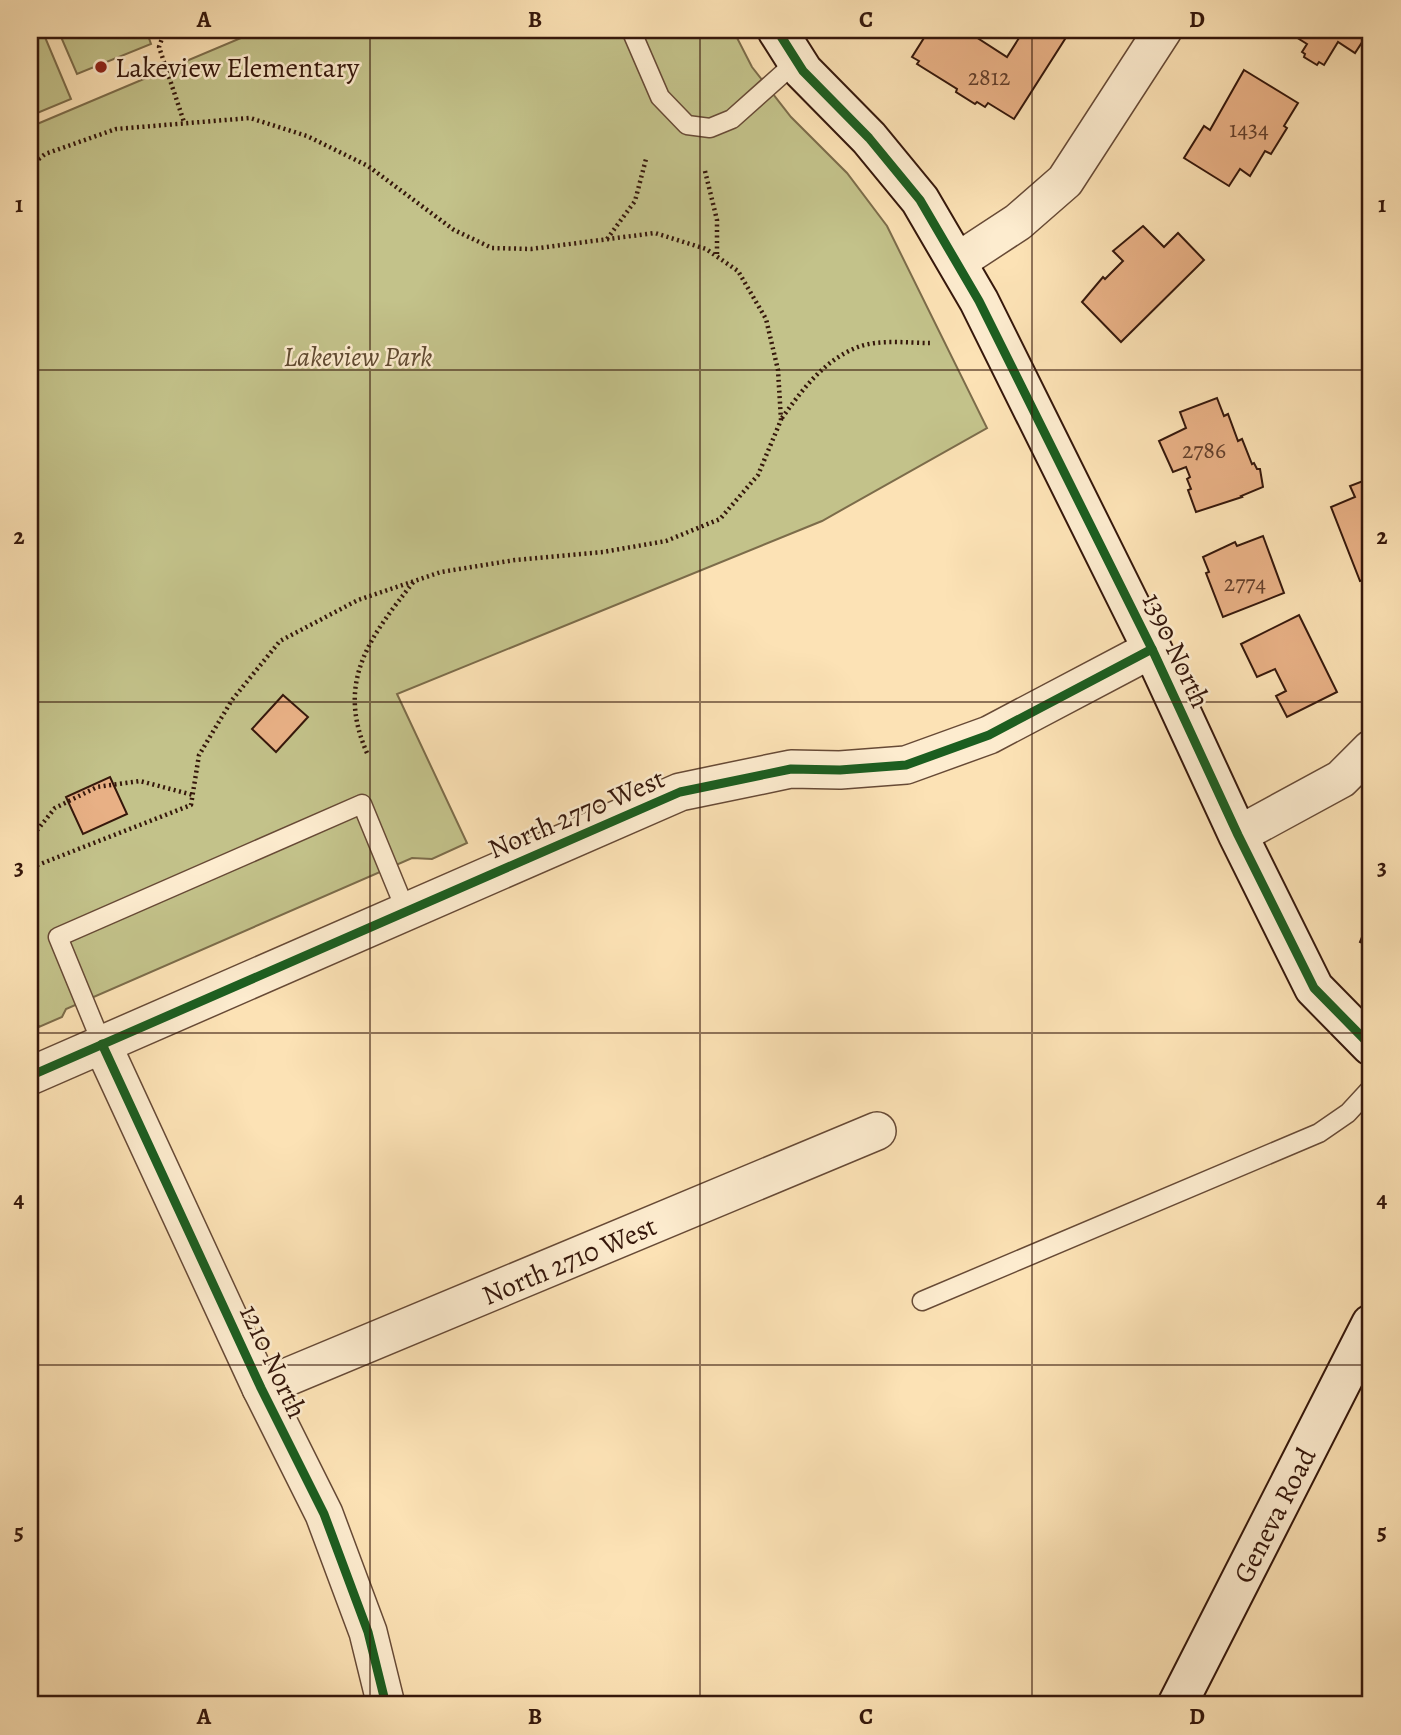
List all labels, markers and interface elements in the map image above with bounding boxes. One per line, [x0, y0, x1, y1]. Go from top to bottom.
text: A [196, 4, 212, 35]
text: B [528, 4, 542, 35]
text: C [859, 4, 873, 35]
text: D [1189, 4, 1205, 35]
place label: Lakeview Elementary [115, 49, 360, 87]
marker: Lakeview Elementary [93, 59, 109, 75]
house number: 2812 [968, 61, 1010, 93]
house number: 1434 [1229, 113, 1269, 145]
text: 1 [15, 189, 23, 220]
text: 1 [1378, 189, 1386, 220]
park label: Lakeview Park [283, 338, 433, 376]
house number: 2786 [1182, 434, 1226, 466]
text: 2 [13, 521, 25, 552]
text: 2 [1376, 521, 1388, 552]
house number: 2774 [1224, 567, 1266, 599]
street label: 1390 North [1133, 587, 1219, 714]
street label: North 2770 West [482, 760, 670, 868]
text: 3 [14, 852, 24, 883]
text: 3 [1377, 852, 1387, 883]
text: 4 [14, 1184, 25, 1215]
text: 4 [1377, 1184, 1388, 1215]
street label: North 2710 West [476, 1207, 662, 1315]
street label: 1210 North [230, 1298, 316, 1424]
street label: Geneva Road [1224, 1440, 1326, 1590]
text: 5 [14, 1516, 24, 1547]
text: 5 [1377, 1516, 1387, 1547]
text: A [196, 1701, 212, 1732]
text: B [528, 1701, 542, 1732]
text: C [859, 1701, 873, 1732]
text: D [1189, 1701, 1205, 1732]

